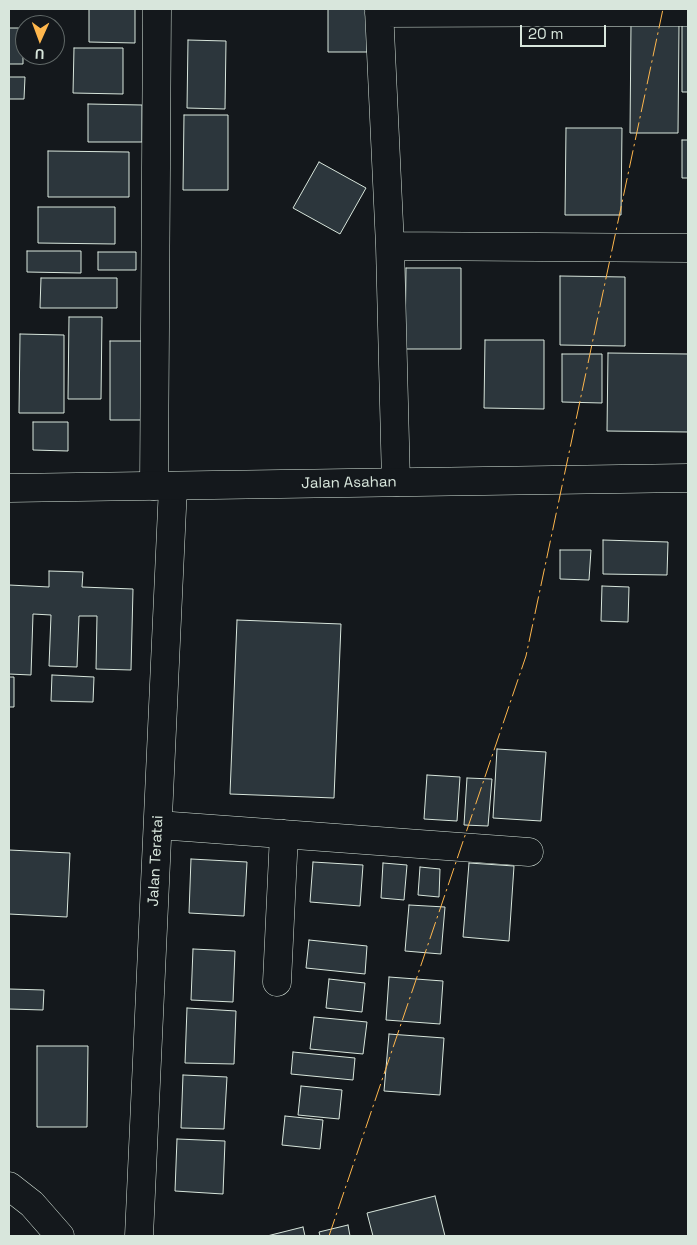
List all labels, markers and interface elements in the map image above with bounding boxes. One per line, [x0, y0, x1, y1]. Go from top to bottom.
north arrow [15, 15, 65, 65]
scale bar [522, 15, 608, 47]
text: 20 m [528, 24, 563, 43]
text: U [34, 45, 45, 63]
street label: Jalan Asahan [301, 473, 397, 493]
street label: Jalan Teratai [145, 815, 167, 907]

